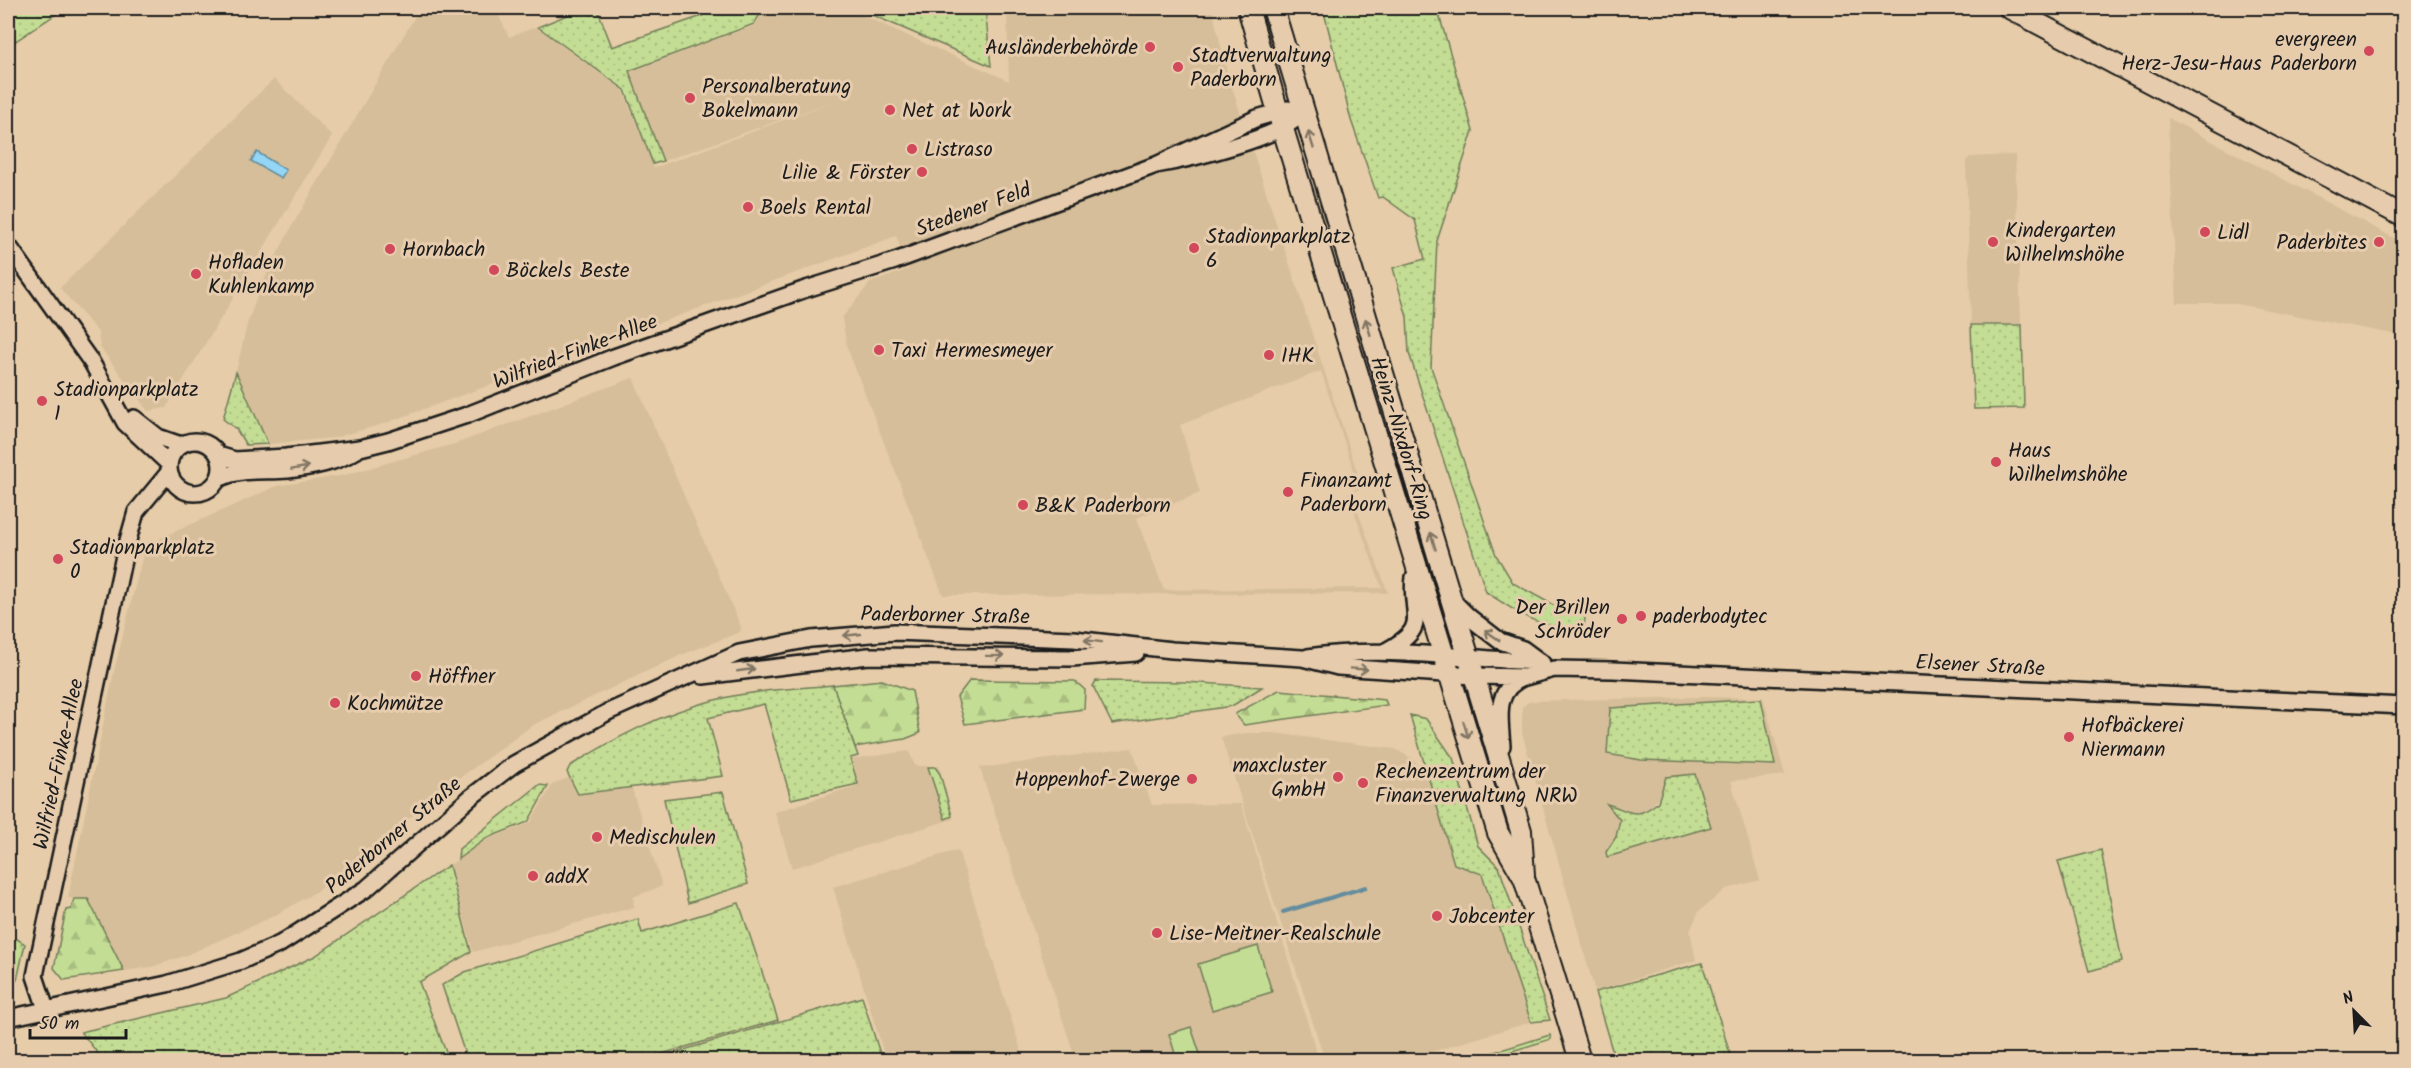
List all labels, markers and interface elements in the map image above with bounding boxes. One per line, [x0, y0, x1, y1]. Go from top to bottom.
place label: evergreen Herz-Jesu-Haus Paderborn [2121, 24, 2357, 81]
place label: Ausländerbehörde [985, 32, 1139, 65]
marker: Ausländerbehörde [1143, 40, 1157, 54]
place label: Stadtverwaltung Paderborn [1190, 40, 1332, 97]
marker: evergreen Herz-Jesu-Haus Paderborn [2362, 44, 2376, 58]
marker: Stadtverwaltung Paderborn [1171, 60, 1185, 74]
place label: Personalberatung Bokelmann [702, 71, 851, 128]
marker: Personalberatung Bokelmann [683, 91, 697, 105]
place label: Net at Work [902, 95, 1011, 128]
marker: Net at Work [883, 103, 897, 117]
one-way arrow [1305, 131, 1316, 150]
place label: Listraso [924, 134, 993, 167]
marker: Listraso [905, 142, 919, 156]
place label: Lilie & Förster [781, 157, 911, 190]
marker: Lilie & Förster [915, 165, 929, 179]
street label: Stedener Feld [911, 174, 1036, 247]
place label: Boels Rental [760, 192, 871, 225]
marker: Boels Rental [741, 200, 755, 214]
place label: Kindergarten Wilhelmshöhe [2005, 215, 2125, 272]
place label: Lidl [2217, 217, 2249, 250]
place label: Stadionparkplatz 6 [1206, 221, 1350, 278]
marker: Lidl [2198, 225, 2212, 239]
place label: Paderbites [2276, 227, 2367, 260]
place label: Hornbach [402, 234, 485, 267]
marker: Kindergarten Wilhelmshöhe [1986, 235, 2000, 249]
marker: Paderbites [2372, 235, 2386, 249]
marker: Stadionparkplatz 6 [1187, 241, 1201, 255]
marker: Hornbach [383, 242, 397, 256]
place label: Hofladen Kuhlenkamp [208, 247, 314, 304]
place label: Böckels Beste [506, 255, 630, 288]
marker: Böckels Beste [487, 263, 501, 277]
marker: Hofladen Kuhlenkamp [189, 267, 203, 281]
street label: Wilfried-Finke-Allee [488, 306, 663, 399]
one-way arrow [1362, 318, 1373, 337]
place label: Taxi Hermesmeyer [891, 335, 1054, 368]
place label: IHK [1281, 340, 1315, 373]
marker: Taxi Hermesmeyer [872, 343, 886, 357]
marker: IHK [1262, 348, 1276, 362]
street label: Heinz-Nixdorf-Ring [1360, 352, 1441, 524]
place label: Stadionparkplatz 1 [54, 374, 198, 431]
marker: Stadionparkplatz 1 [35, 394, 49, 408]
place label: Haus Wilhelmshöhe [2008, 435, 2128, 492]
marker: Haus Wilhelmshöhe [1989, 455, 2003, 469]
one-way arrow [290, 462, 310, 473]
place label: Finanzamt Paderborn [1300, 465, 1393, 522]
marker: Finanzamt Paderborn [1281, 485, 1295, 499]
place label: B&K Paderborn [1035, 490, 1171, 523]
marker: B&K Paderborn [1016, 498, 1030, 512]
place label: Stadionparkplatz 0 [70, 532, 214, 589]
one-way arrow [1427, 532, 1438, 551]
marker: Stadionparkplatz 0 [51, 552, 65, 566]
place label: Der Brillen Schröder [1515, 592, 1611, 649]
street label: Paderborner Straße [860, 599, 1031, 634]
place label: paderbodytec [1652, 601, 1768, 634]
marker: paderbodytec [1634, 609, 1648, 623]
marker: Der Brillen Schröder [1615, 612, 1629, 626]
one-way arrow [1485, 629, 1501, 641]
one-way arrow [843, 630, 862, 641]
one-way arrow [1083, 635, 1103, 646]
street label: Elsener Straße [1914, 647, 2046, 686]
one-way arrow [984, 650, 1004, 662]
place label: Höffner [428, 661, 496, 694]
one-way arrow [1349, 663, 1369, 674]
one-way arrow [736, 665, 755, 676]
marker: Höffner [409, 669, 423, 683]
street label: Wilfried-Finke-Allee [25, 675, 94, 853]
place label: Kochmütze [347, 688, 444, 721]
marker: Kochmütze [328, 696, 342, 710]
place label: Hofbäckerei Niermann [2081, 710, 2184, 767]
one-way arrow [1461, 720, 1472, 739]
marker: Hofbäckerei Niermann [2062, 730, 2076, 744]
place label: maxcluster GmbH [1232, 750, 1327, 807]
place label: Rechenzentrum der Finanzverwaltung NRW [1375, 756, 1578, 813]
place label: Hoppenhof-Zwerge [1014, 764, 1181, 797]
street label: Paderborner Straße [318, 769, 470, 903]
marker: maxcluster GmbH [1331, 770, 1345, 784]
marker: Hoppenhof-Zwerge [1185, 772, 1199, 786]
marker: Rechenzentrum der Finanzverwaltung NRW [1356, 776, 1370, 790]
place label: Medischulen [609, 822, 716, 855]
marker: Medischulen [590, 830, 604, 844]
place label: addX [545, 861, 590, 894]
marker: addX [526, 869, 540, 883]
place label: Jobcenter [1449, 901, 1535, 934]
marker: Jobcenter [1430, 909, 1444, 923]
place label: Lise-Meitner-Realschule [1169, 918, 1381, 951]
marker: Lise-Meitner-Realschule [1150, 926, 1164, 940]
north arrow [2324, 981, 2384, 1041]
text: N [2339, 985, 2358, 1012]
scale bar [30, 1002, 126, 1040]
text: 50 m [39, 1010, 79, 1039]

